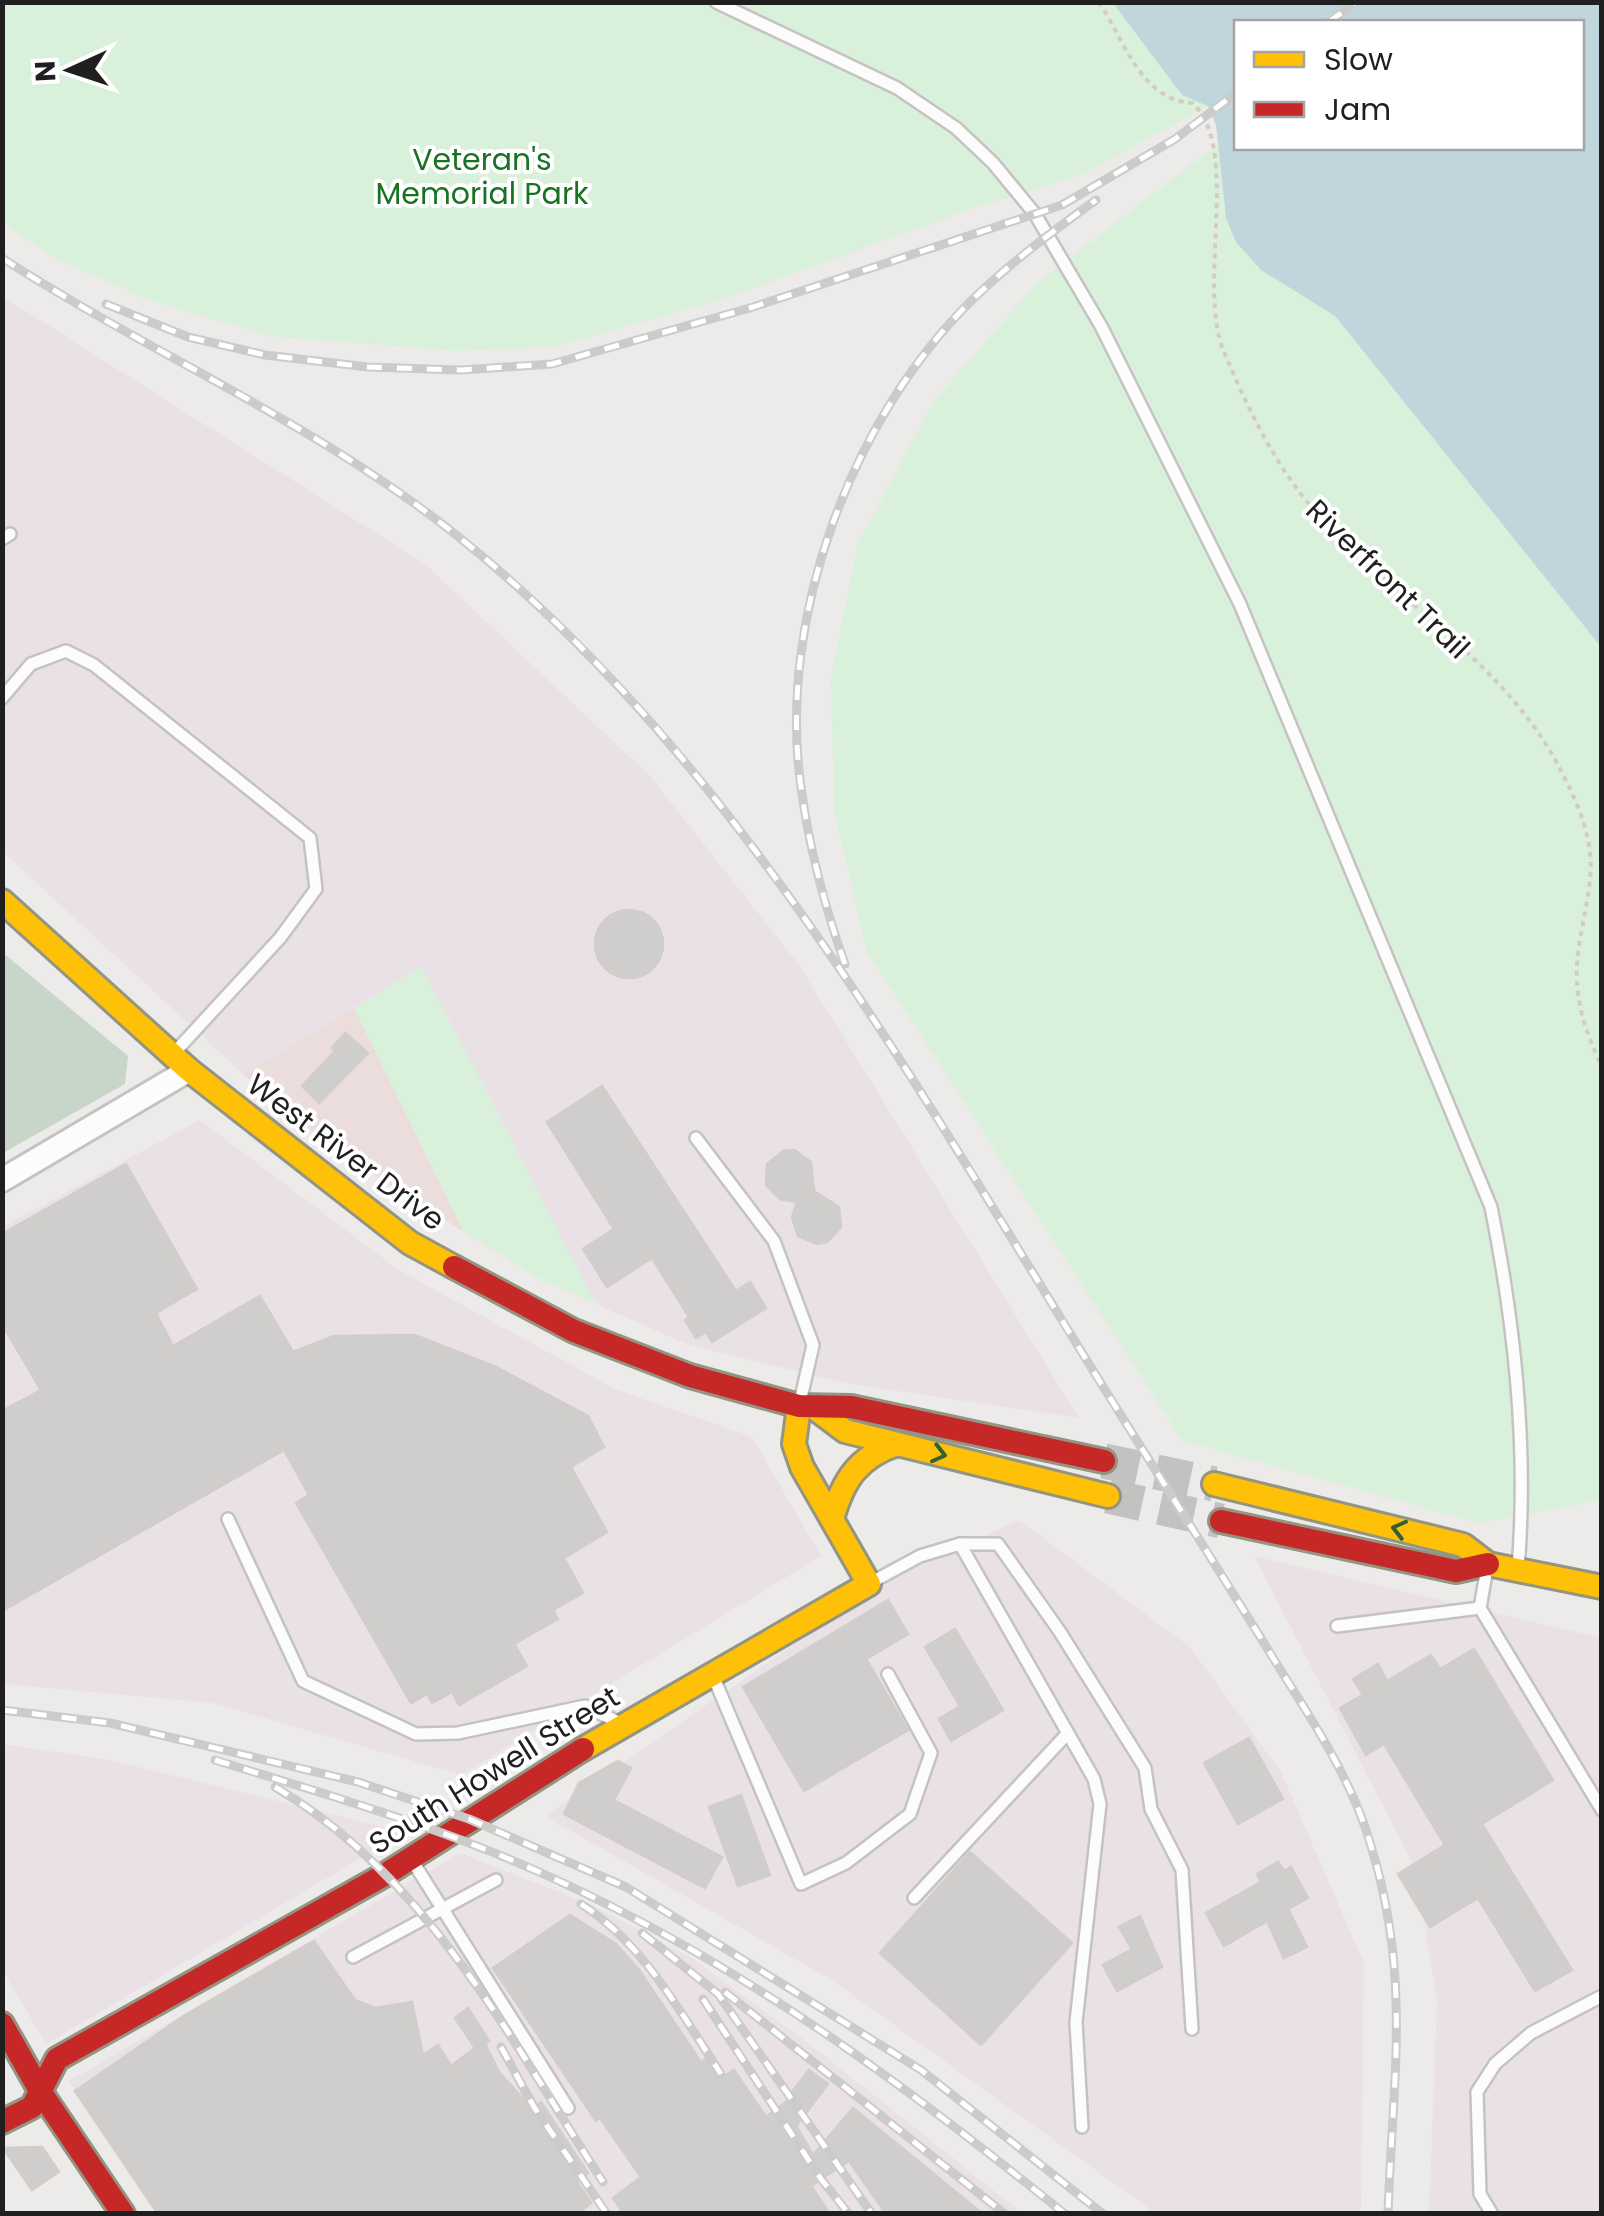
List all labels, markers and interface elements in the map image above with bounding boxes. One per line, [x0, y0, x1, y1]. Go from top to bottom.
north arrow [20, 20, 120, 120]
legend [1234, 20, 1584, 150]
text: Slow [1324, 38, 1393, 81]
text: N [26, 60, 66, 83]
text: Jam [1324, 88, 1391, 131]
park label: Veteran's Memorial Park [375, 138, 589, 215]
street label: Riverfront Trail [1296, 490, 1480, 668]
street label: West River Drive [238, 1063, 454, 1241]
one-way arrow [930, 1442, 947, 1463]
one-way arrow [1391, 1520, 1408, 1541]
street label: South Howell Street [361, 1675, 627, 1865]

